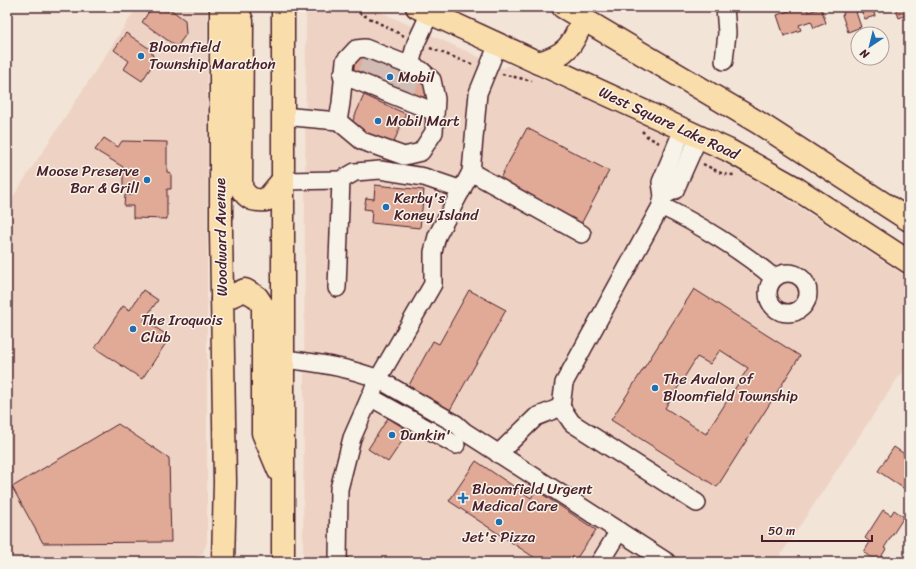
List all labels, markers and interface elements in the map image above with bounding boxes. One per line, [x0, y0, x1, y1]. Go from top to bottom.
north arrow [850, 26, 890, 66]
place label: Bloomfield Township Marathon [149, 34, 276, 77]
text: N [856, 44, 874, 64]
marker: Bloomfield Township Marathon [136, 51, 146, 61]
place label: Mobil [398, 64, 435, 90]
marker: Mobil [385, 72, 395, 82]
street label: West Square Lake Road [594, 79, 745, 167]
place label: Mobil Mart [386, 108, 460, 134]
marker: Mobil Mart [373, 116, 383, 126]
place label: Moose Preserve Bar & Grill [37, 158, 140, 201]
marker: Moose Preserve Bar & Grill [142, 175, 152, 185]
street label: Woodward Avenue [207, 178, 235, 296]
place label: Kerby's Koney Island [394, 185, 479, 228]
marker: Kerby's Koney Island [381, 202, 391, 212]
place label: The Iroquois Club [141, 307, 223, 350]
marker: The Iroquois Club [128, 324, 138, 334]
place label: The Avalon of Bloomfield Township [663, 366, 798, 409]
marker: The Avalon of Bloomfield Township [650, 383, 660, 393]
place label: Dunkin' [400, 422, 451, 448]
marker: Dunkin' [387, 430, 397, 440]
place label: Bloomfield Urgent Medical Care [472, 476, 593, 519]
marker: Bloomfield Urgent Medical Care [457, 492, 469, 504]
marker: Jet's Pizza [494, 517, 504, 527]
scale bar [762, 517, 872, 543]
text: 50 m [768, 520, 795, 542]
place label: Jet's Pizza [462, 524, 536, 550]

